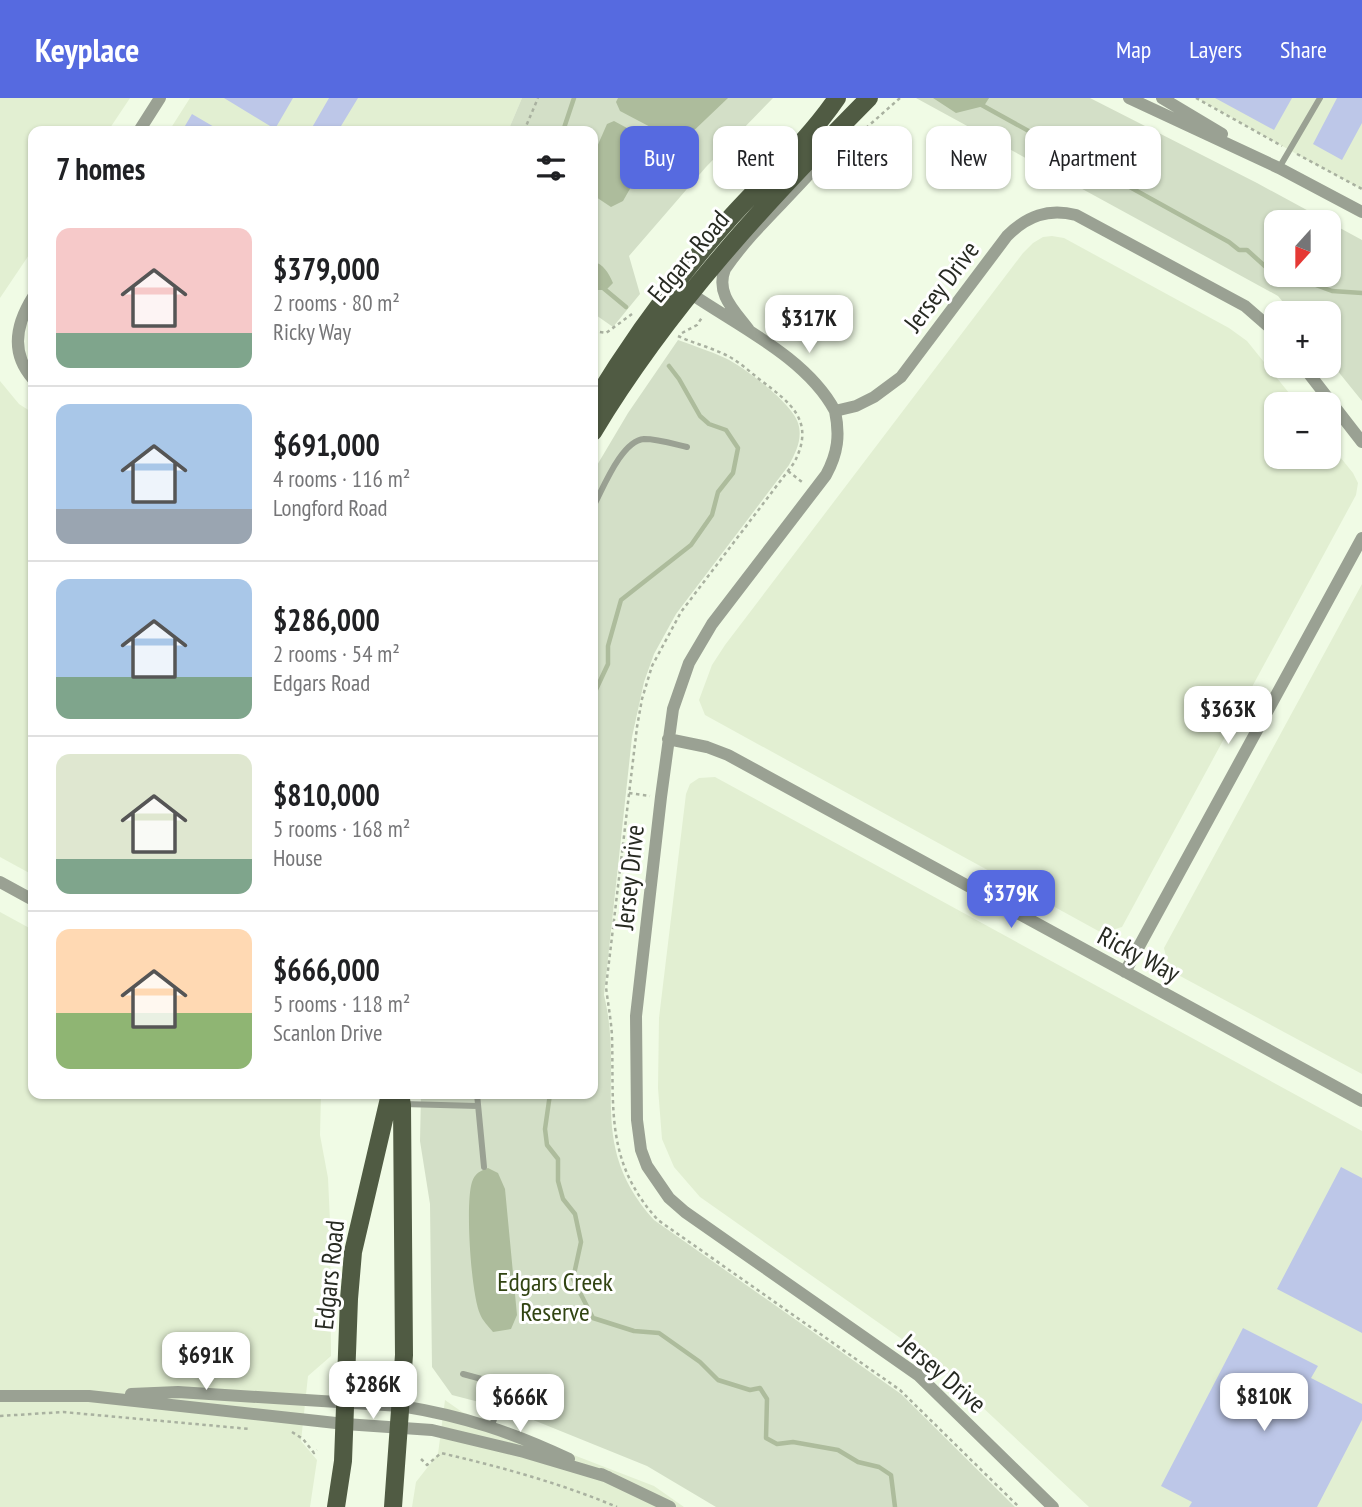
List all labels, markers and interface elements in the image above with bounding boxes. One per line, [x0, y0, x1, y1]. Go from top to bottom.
text: Keyplace [35, 28, 139, 71]
text: Map [1116, 34, 1151, 65]
text: Layers [1189, 34, 1242, 65]
text: Share [1280, 34, 1327, 65]
chip: Buy [620, 126, 699, 189]
chip: Rent [713, 126, 798, 189]
chip: Filters [812, 126, 912, 189]
chip: New [926, 126, 1011, 189]
chip: Apartment [1025, 126, 1161, 189]
text: 7 homes [56, 149, 145, 188]
icon: filters [532, 149, 570, 187]
street label: Edgars Road [640, 203, 736, 309]
north arrow [1264, 210, 1340, 287]
map controls [1264, 210, 1341, 469]
street label: Jersey Drive [896, 234, 986, 339]
text: $379,000 [273, 249, 380, 288]
icon: home [112, 256, 196, 340]
text: 2 rooms · 80 m² [273, 288, 400, 317]
pin: $317K [760, 296, 858, 355]
button: + [1264, 301, 1341, 378]
text: $317K [781, 303, 837, 332]
text: Ricky Way [273, 317, 351, 346]
button: − [1264, 392, 1341, 469]
text: $691,000 [273, 425, 380, 464]
icon: home [112, 432, 196, 516]
text: 4 rooms · 116 m² [273, 464, 410, 493]
text: Longford Road [273, 493, 388, 522]
text: $286,000 [273, 600, 380, 639]
icon: home [112, 607, 196, 691]
text: 2 rooms · 54 m² [273, 639, 400, 668]
text: Edgars Road [273, 668, 370, 697]
pin: $363K [1179, 686, 1277, 746]
text: $363K [1200, 694, 1256, 723]
text: $810,000 [273, 775, 380, 814]
icon: home [112, 782, 196, 866]
text: 5 rooms · 168 m² [273, 814, 410, 843]
street label: Jersey Drive [607, 823, 651, 932]
text: House [273, 843, 323, 872]
pin: $379K [962, 870, 1060, 930]
text: $379K [983, 878, 1039, 907]
street label: Ricky Way [1092, 919, 1186, 989]
text: $666,000 [273, 950, 380, 989]
icon: home [112, 957, 196, 1041]
text: 5 rooms · 118 m² [273, 989, 410, 1018]
text: Scanlon Drive [273, 1018, 382, 1047]
street label: Edgars Road [307, 1219, 351, 1331]
park label: Edgars Creek Reserve [497, 1265, 613, 1328]
street label: Jersey Drive [892, 1325, 993, 1420]
pin: $691K [157, 1332, 255, 1392]
text: $691K [178, 1340, 234, 1369]
pin: $286K [324, 1362, 422, 1421]
text: $286K [345, 1369, 401, 1398]
pin: $666K [471, 1374, 569, 1434]
pin: $810K [1215, 1374, 1313, 1433]
text: $810K [1236, 1381, 1292, 1410]
text: $666K [492, 1382, 548, 1411]

